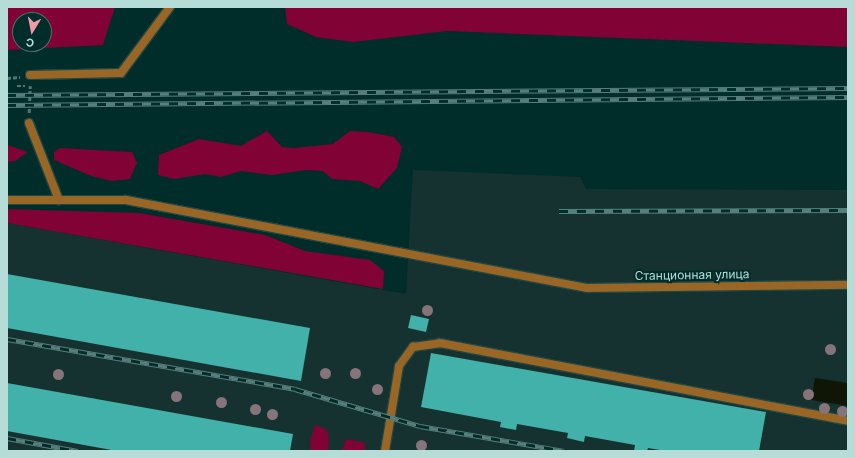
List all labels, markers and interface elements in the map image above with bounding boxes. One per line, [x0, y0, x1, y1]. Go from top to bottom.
north arrow [12, 12, 52, 52]
text: С [25, 35, 35, 50]
street label: Станционная улица [635, 267, 749, 283]

